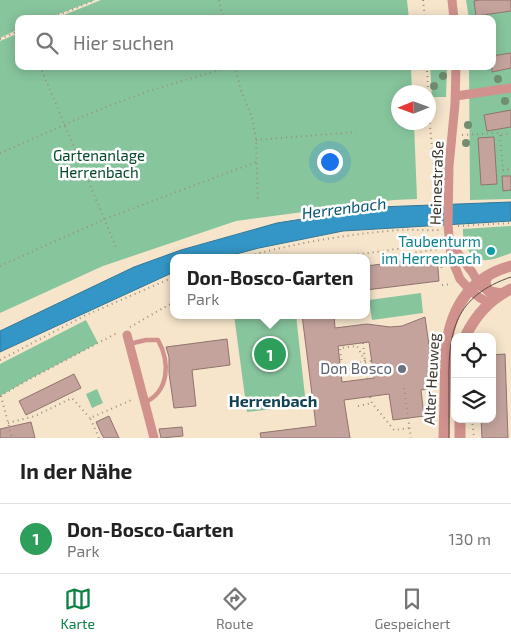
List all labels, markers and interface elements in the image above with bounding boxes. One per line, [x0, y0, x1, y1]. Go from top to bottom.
search box [15, 15, 496, 70]
icon: search [33, 29, 61, 57]
text: Hier suchen [73, 31, 174, 54]
north arrow [391, 85, 436, 130]
street label: Heinestraße [426, 141, 446, 225]
park label: Gartenanlage Herrenbach [53, 146, 145, 181]
your location [317, 149, 343, 175]
water label: Herrenbach [301, 193, 387, 222]
place label: Taubenturm im Herrenbach [381, 232, 481, 267]
marker: Taubenturm im Herrenbach [485, 245, 497, 257]
popup [170, 254, 370, 319]
text: Don-Bosco-Garten [187, 266, 353, 289]
text: Park [187, 289, 219, 308]
street label: Alter Heuweg [420, 332, 442, 425]
map controls [451, 333, 496, 423]
button: locate [451, 333, 496, 378]
pin: 1 [254, 335, 286, 373]
place label: Don Bosco [320, 359, 392, 377]
marker: Don Bosco [396, 363, 408, 375]
button: layers [451, 378, 496, 423]
district label: Herrenbach [229, 391, 317, 410]
text: In der Nähe [20, 458, 132, 483]
text: Don-Bosco-Garten [67, 518, 234, 541]
text: 1 [33, 529, 39, 548]
text: 130 m [449, 529, 491, 548]
text: Park [67, 541, 100, 560]
tab: Karte [61, 585, 95, 632]
tab: Route [216, 585, 253, 632]
tab: Gespeichert [374, 585, 450, 632]

